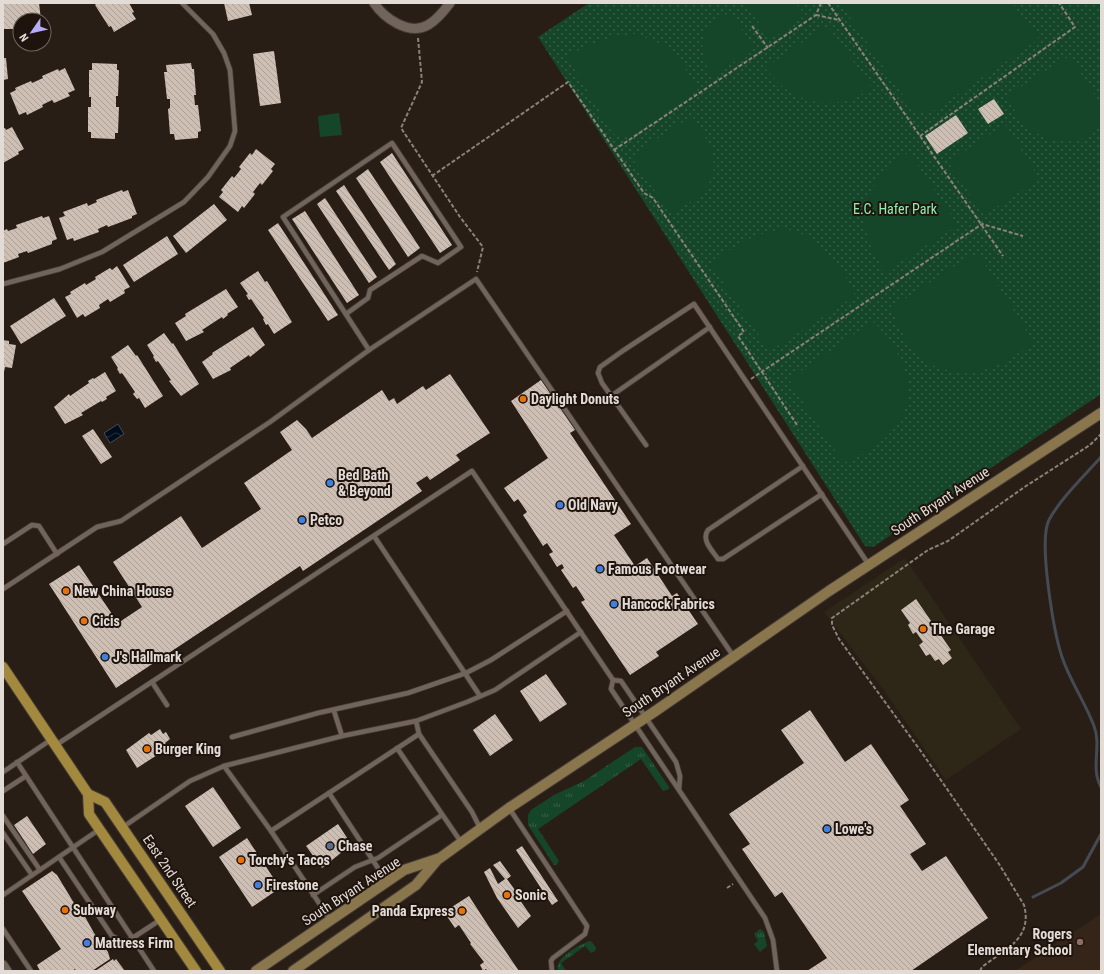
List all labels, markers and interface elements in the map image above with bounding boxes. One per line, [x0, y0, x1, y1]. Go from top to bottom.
north arrow [12, 12, 52, 52]
text: N [17, 31, 31, 44]
park label: E.C. Hafer Park [853, 201, 938, 217]
place label: Daylight Donuts [531, 391, 619, 407]
marker: Daylight Donuts [518, 394, 528, 404]
street label: South Bryant Avenue [888, 463, 993, 539]
place label: Bed Bath & Beyond [338, 467, 391, 499]
marker: Bed Bath & Beyond [325, 478, 335, 488]
place label: Old Navy [568, 497, 618, 513]
marker: Old Navy [555, 500, 565, 510]
place label: Petco [310, 512, 342, 528]
marker: Petco [297, 515, 307, 525]
place label: Famous Footwear [608, 561, 707, 577]
marker: Famous Footwear [595, 564, 605, 574]
place label: New China House [74, 583, 172, 599]
marker: New China House [61, 586, 71, 596]
place label: Hancock Fabrics [622, 596, 715, 612]
marker: Hancock Fabrics [609, 599, 619, 609]
place label: Cicis [92, 613, 120, 629]
marker: Cicis [79, 616, 89, 626]
place label: The Garage [931, 621, 995, 637]
marker: The Garage [918, 624, 928, 634]
street label: South Bryant Avenue [619, 643, 723, 721]
place label: J's Hallmark [113, 649, 182, 665]
marker: J's Hallmark [100, 652, 110, 662]
place label: Burger King [155, 741, 221, 757]
marker: Burger King [142, 744, 152, 754]
place label: Lowe's [835, 821, 872, 837]
marker: Lowe's [822, 824, 832, 834]
street label: East 2nd Street [140, 832, 200, 910]
place label: Chase [338, 838, 373, 854]
marker: Chase [325, 841, 335, 851]
place label: Torchy's Tacos [249, 852, 330, 868]
street label: South Bryant Avenue [299, 853, 404, 929]
marker: Torchy's Tacos [236, 855, 246, 865]
place label: Firestone [266, 877, 319, 893]
marker: Firestone [253, 880, 263, 890]
place label: Sonic [515, 887, 547, 903]
marker: Sonic [502, 890, 512, 900]
place label: Subway [73, 902, 117, 918]
place label: Panda Express [372, 903, 454, 919]
marker: Subway [60, 905, 70, 915]
marker: Panda Express [457, 906, 467, 916]
place label: Rogers Elementary School [967, 926, 1072, 958]
place label: Mattress Firm [95, 935, 173, 951]
marker: Rogers Elementary School [1075, 937, 1085, 947]
marker: Mattress Firm [82, 938, 92, 948]

